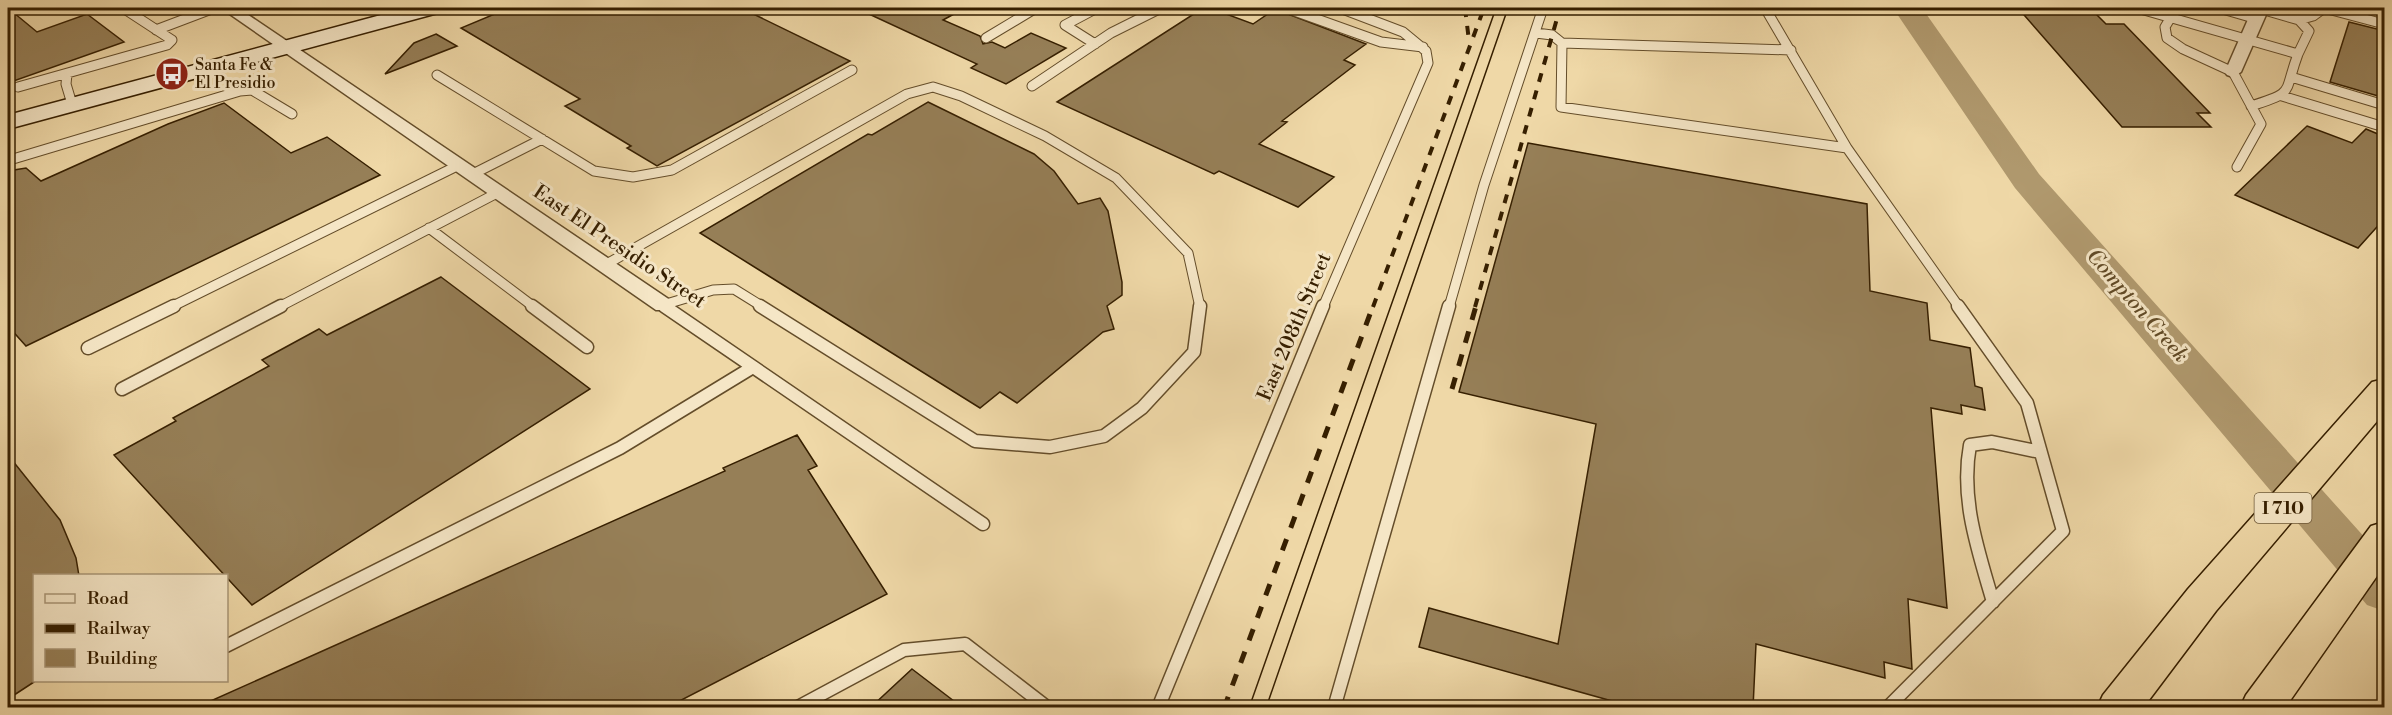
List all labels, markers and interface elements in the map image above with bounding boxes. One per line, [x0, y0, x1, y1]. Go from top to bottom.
place label: Santa Fe & El Presidio [195, 55, 276, 93]
bus stop icon: Santa Fe & El Presidio [154, 56, 190, 92]
street label: East El Presidio Street [528, 180, 710, 314]
water label: Compton Creek [2081, 244, 2193, 368]
street label: East 208th Street [1252, 249, 1338, 405]
road number: I 710 [2254, 493, 2312, 523]
legend [33, 574, 228, 682]
text: Road [87, 587, 130, 610]
text: Railway [87, 617, 151, 640]
text: Building [86, 647, 158, 670]

